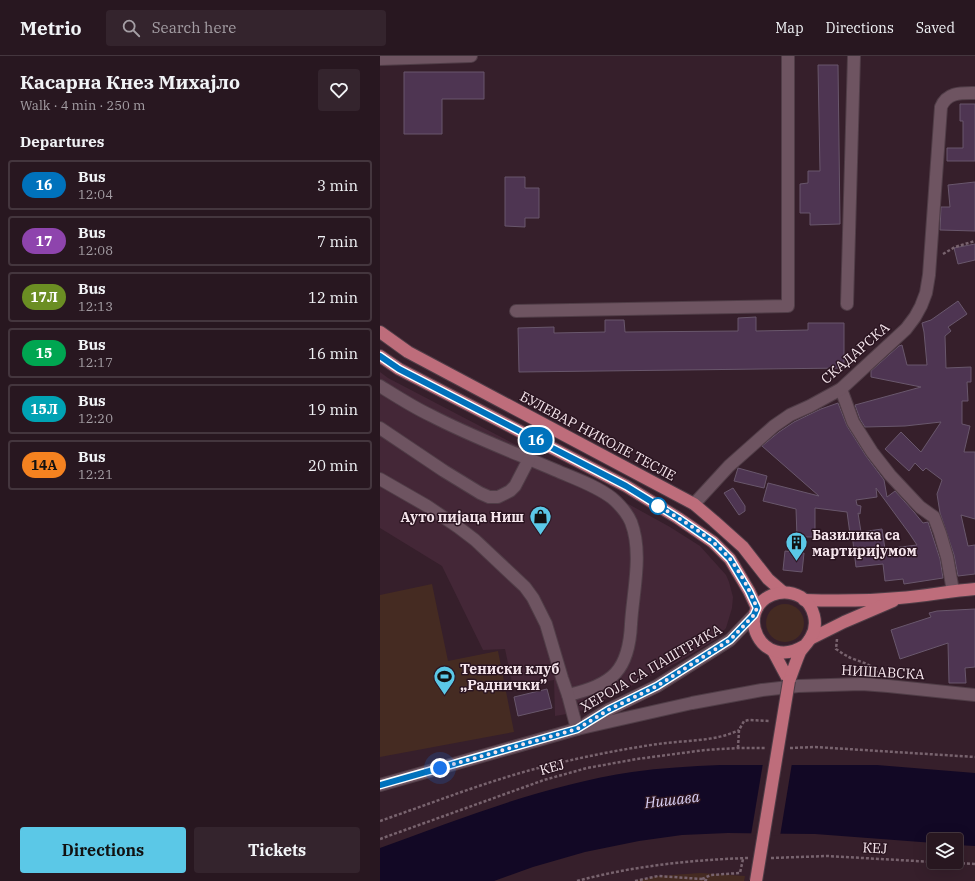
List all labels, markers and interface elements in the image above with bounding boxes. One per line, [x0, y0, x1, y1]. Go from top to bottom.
search box [106, 10, 386, 46]
text: Metrio [20, 16, 82, 40]
icon: search [120, 17, 142, 39]
text: Search here [152, 18, 236, 37]
text: Map [775, 19, 804, 37]
text: Directions [826, 19, 894, 37]
text: Saved [916, 19, 955, 37]
button: heart [318, 69, 360, 111]
text: Касарна Кнез Михајло [20, 70, 240, 94]
text: Walk · 4 min · 250 m [20, 97, 145, 114]
text: Departures [20, 132, 104, 151]
text: Bus [78, 167, 106, 186]
text: 16 [36, 176, 52, 194]
text: 3 min [317, 176, 358, 195]
text: 12:04 [78, 186, 113, 203]
text: Bus [78, 223, 106, 242]
text: 17 [36, 232, 52, 250]
text: 7 min [317, 232, 358, 251]
text: 12:08 [78, 242, 113, 259]
text: Bus [78, 279, 106, 298]
text: 17Л [30, 288, 58, 306]
text: 12 min [308, 288, 358, 307]
text: 12:13 [78, 298, 113, 315]
street label: СКАДАРСКА [817, 318, 893, 388]
text: Bus [78, 335, 106, 354]
text: 15 [36, 344, 52, 362]
text: 16 min [308, 344, 358, 363]
text: 12:17 [78, 354, 113, 371]
street label: БУЛЕВАР НИКОЛЕ ТЕСЛЕ [517, 387, 679, 485]
text: Bus [78, 391, 106, 410]
text: 15Л [30, 400, 58, 418]
text: 19 min [308, 400, 358, 419]
text: 12:20 [78, 410, 113, 427]
line badge: 16 [518, 427, 554, 453]
text: 16 [528, 431, 544, 449]
text: Bus [78, 447, 106, 466]
text: 14А [31, 456, 57, 474]
text: 20 min [308, 456, 358, 475]
text: 12:21 [78, 466, 113, 483]
unlabelled marker [649, 497, 667, 515]
shop icon: Ауто пијаца Ниш [527, 504, 553, 537]
place label: Ауто пијаца Ниш [401, 508, 524, 526]
place label: Базилика са мартиријумом [812, 526, 917, 560]
building icon: Базилика са мартиријумом [783, 530, 809, 563]
street label: ХЕРОЈА СА ПАШТРИКА [577, 620, 725, 716]
place label: Тениски клуб „Раднички” [460, 660, 559, 694]
street label: НИШАВСКА [841, 661, 926, 683]
sports icon: Тениски клуб „Раднички” [431, 664, 457, 697]
street label: КЕЈ [537, 755, 567, 779]
your location [430, 758, 450, 778]
water label: Нишава [642, 787, 701, 812]
button: Directions [20, 827, 186, 873]
button: Tickets [194, 827, 360, 873]
map controls [927, 833, 963, 869]
button: layers [927, 833, 963, 869]
street label: КЕЈ [862, 838, 888, 858]

